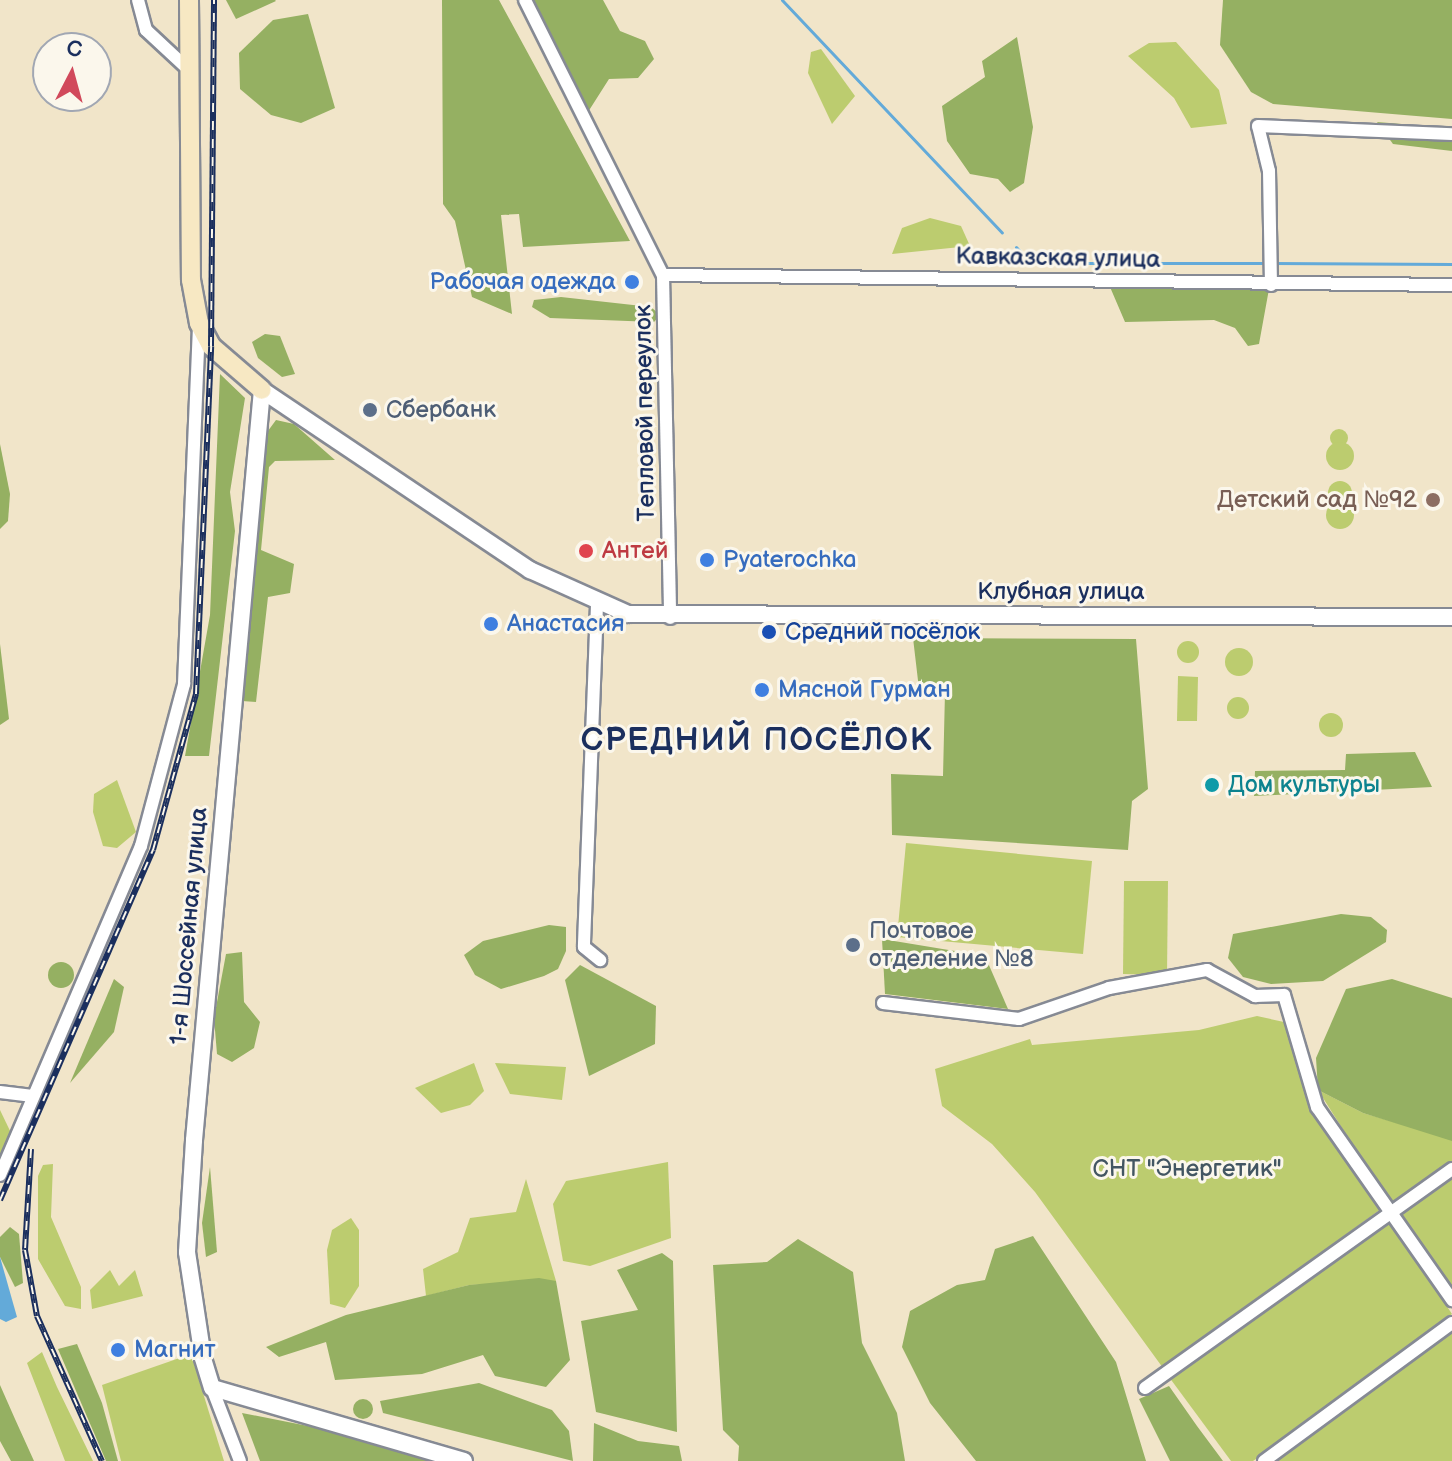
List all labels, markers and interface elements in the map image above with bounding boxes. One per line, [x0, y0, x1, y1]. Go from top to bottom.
north arrow [32, 32, 112, 112]
text: С [65, 35, 83, 64]
street label: Кавказская улица [955, 242, 1161, 274]
place label: Рабочая одежда [429, 268, 616, 296]
marker: Рабочая одежда [623, 273, 641, 291]
street label: Тепловой переулок [629, 304, 661, 522]
place label: Сбербанк [386, 396, 496, 424]
marker: Сбербанк [361, 401, 379, 419]
place label: Детский сад №92 [1217, 486, 1417, 514]
marker: Детский сад №92 [1424, 491, 1442, 509]
place label: Антей [602, 537, 668, 565]
marker: Антей [577, 542, 595, 560]
place label: Pyaterochka [723, 546, 857, 574]
marker: Pyaterochka [698, 551, 716, 569]
street label: Клубная улица [977, 578, 1145, 606]
place label: Анастасия [507, 610, 624, 638]
marker: Анастасия [482, 615, 500, 633]
place label: Средний посёлок [785, 618, 980, 646]
marker: Средний посёлок [760, 623, 778, 641]
place label: Мясной Гурман [778, 676, 951, 704]
marker: Мясной Гурман [753, 681, 771, 699]
district label: СРЕДНИЙ ПОСЁЛОК [581, 722, 933, 760]
place label: Дом культуры [1228, 771, 1380, 799]
marker: Дом культуры [1203, 776, 1221, 794]
street label: 1-я Шоссейная улица [164, 806, 214, 1046]
place label: Почтовое отделение №8 [869, 917, 1034, 973]
marker: Почтовое отделение №8 [844, 936, 862, 954]
park label: СНТ "Энергетик" [1092, 1155, 1282, 1183]
place label: Магнит [134, 1336, 216, 1364]
marker: Магнит [109, 1341, 127, 1359]

